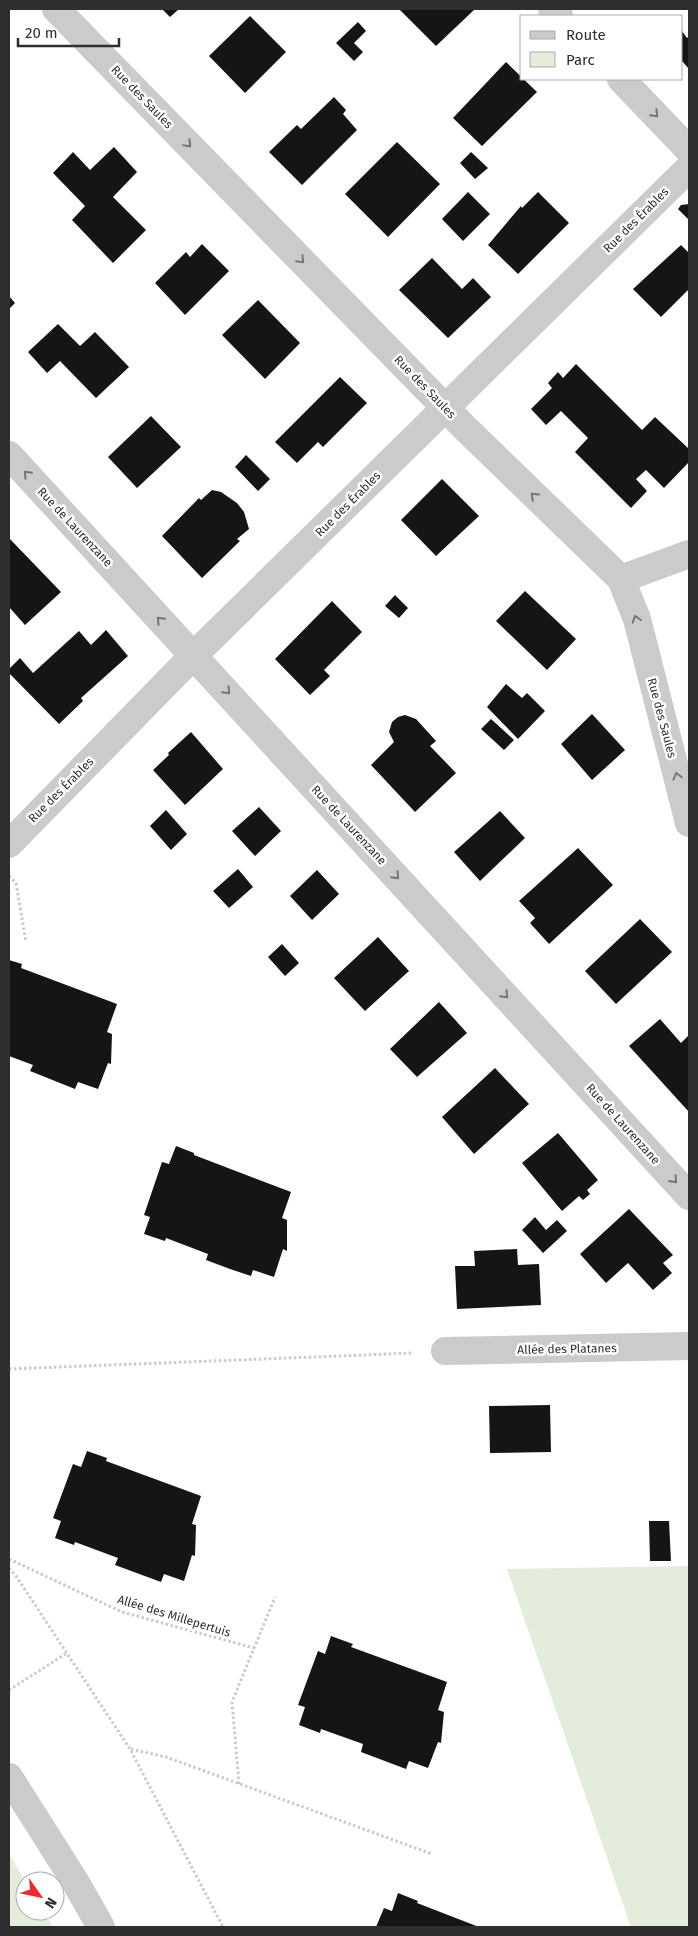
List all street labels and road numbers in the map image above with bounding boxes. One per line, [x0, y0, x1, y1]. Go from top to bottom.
street label: Rue des Saules [108, 63, 176, 132]
street label: Rue des Érables [600, 184, 672, 255]
street label: Rue des Saules [391, 353, 459, 422]
street label: Rue des Érables [312, 468, 384, 539]
street label: Rue de Laurenzane [35, 484, 115, 570]
street label: Rue des Saules [645, 677, 679, 760]
street label: Rue des Érables [25, 754, 97, 825]
street label: Rue de Laurenzane [309, 782, 389, 868]
street label: Rue de Laurenzane [583, 1081, 663, 1167]
street label: Allée des Platanes [517, 1341, 617, 1357]
street label: Allée des Millepertuis [116, 1592, 233, 1640]

